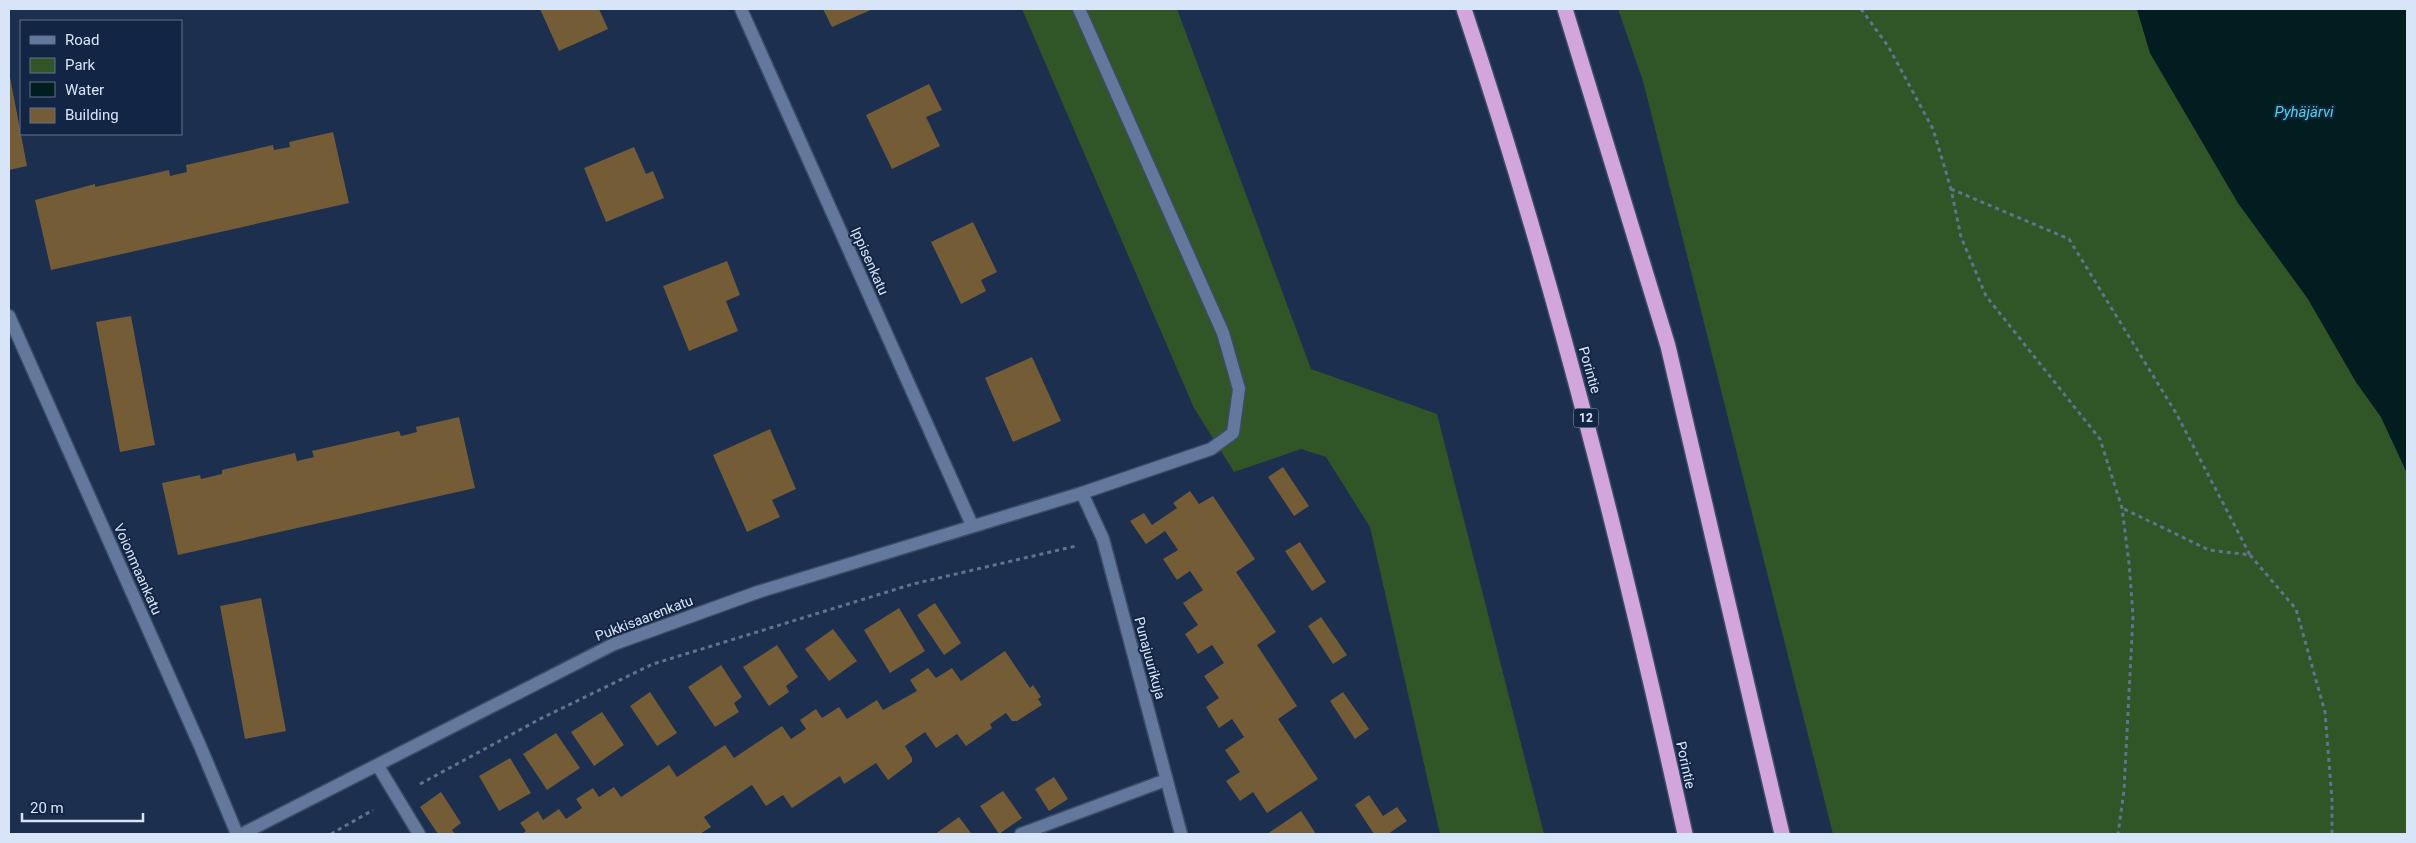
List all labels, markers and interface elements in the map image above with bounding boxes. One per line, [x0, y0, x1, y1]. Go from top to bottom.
legend [20, 20, 182, 135]
text: Road [65, 31, 99, 49]
text: Park [65, 56, 96, 74]
text: Water [65, 81, 104, 99]
water label: Pyhäjärvi [2274, 103, 2334, 121]
text: Building [65, 106, 119, 124]
street label: Ippisenkatu [848, 225, 892, 297]
street label: Porintie [1576, 345, 1604, 395]
road number: 12 [1574, 408, 1598, 428]
street label: Voionmaankatu [111, 521, 165, 617]
street label: Pukkisaarenkatu [593, 592, 695, 644]
street label: Punajuurikuja [1131, 615, 1169, 701]
street label: Porintie [1673, 740, 1699, 790]
scale bar [22, 790, 144, 822]
text: 20 m [30, 799, 64, 817]

